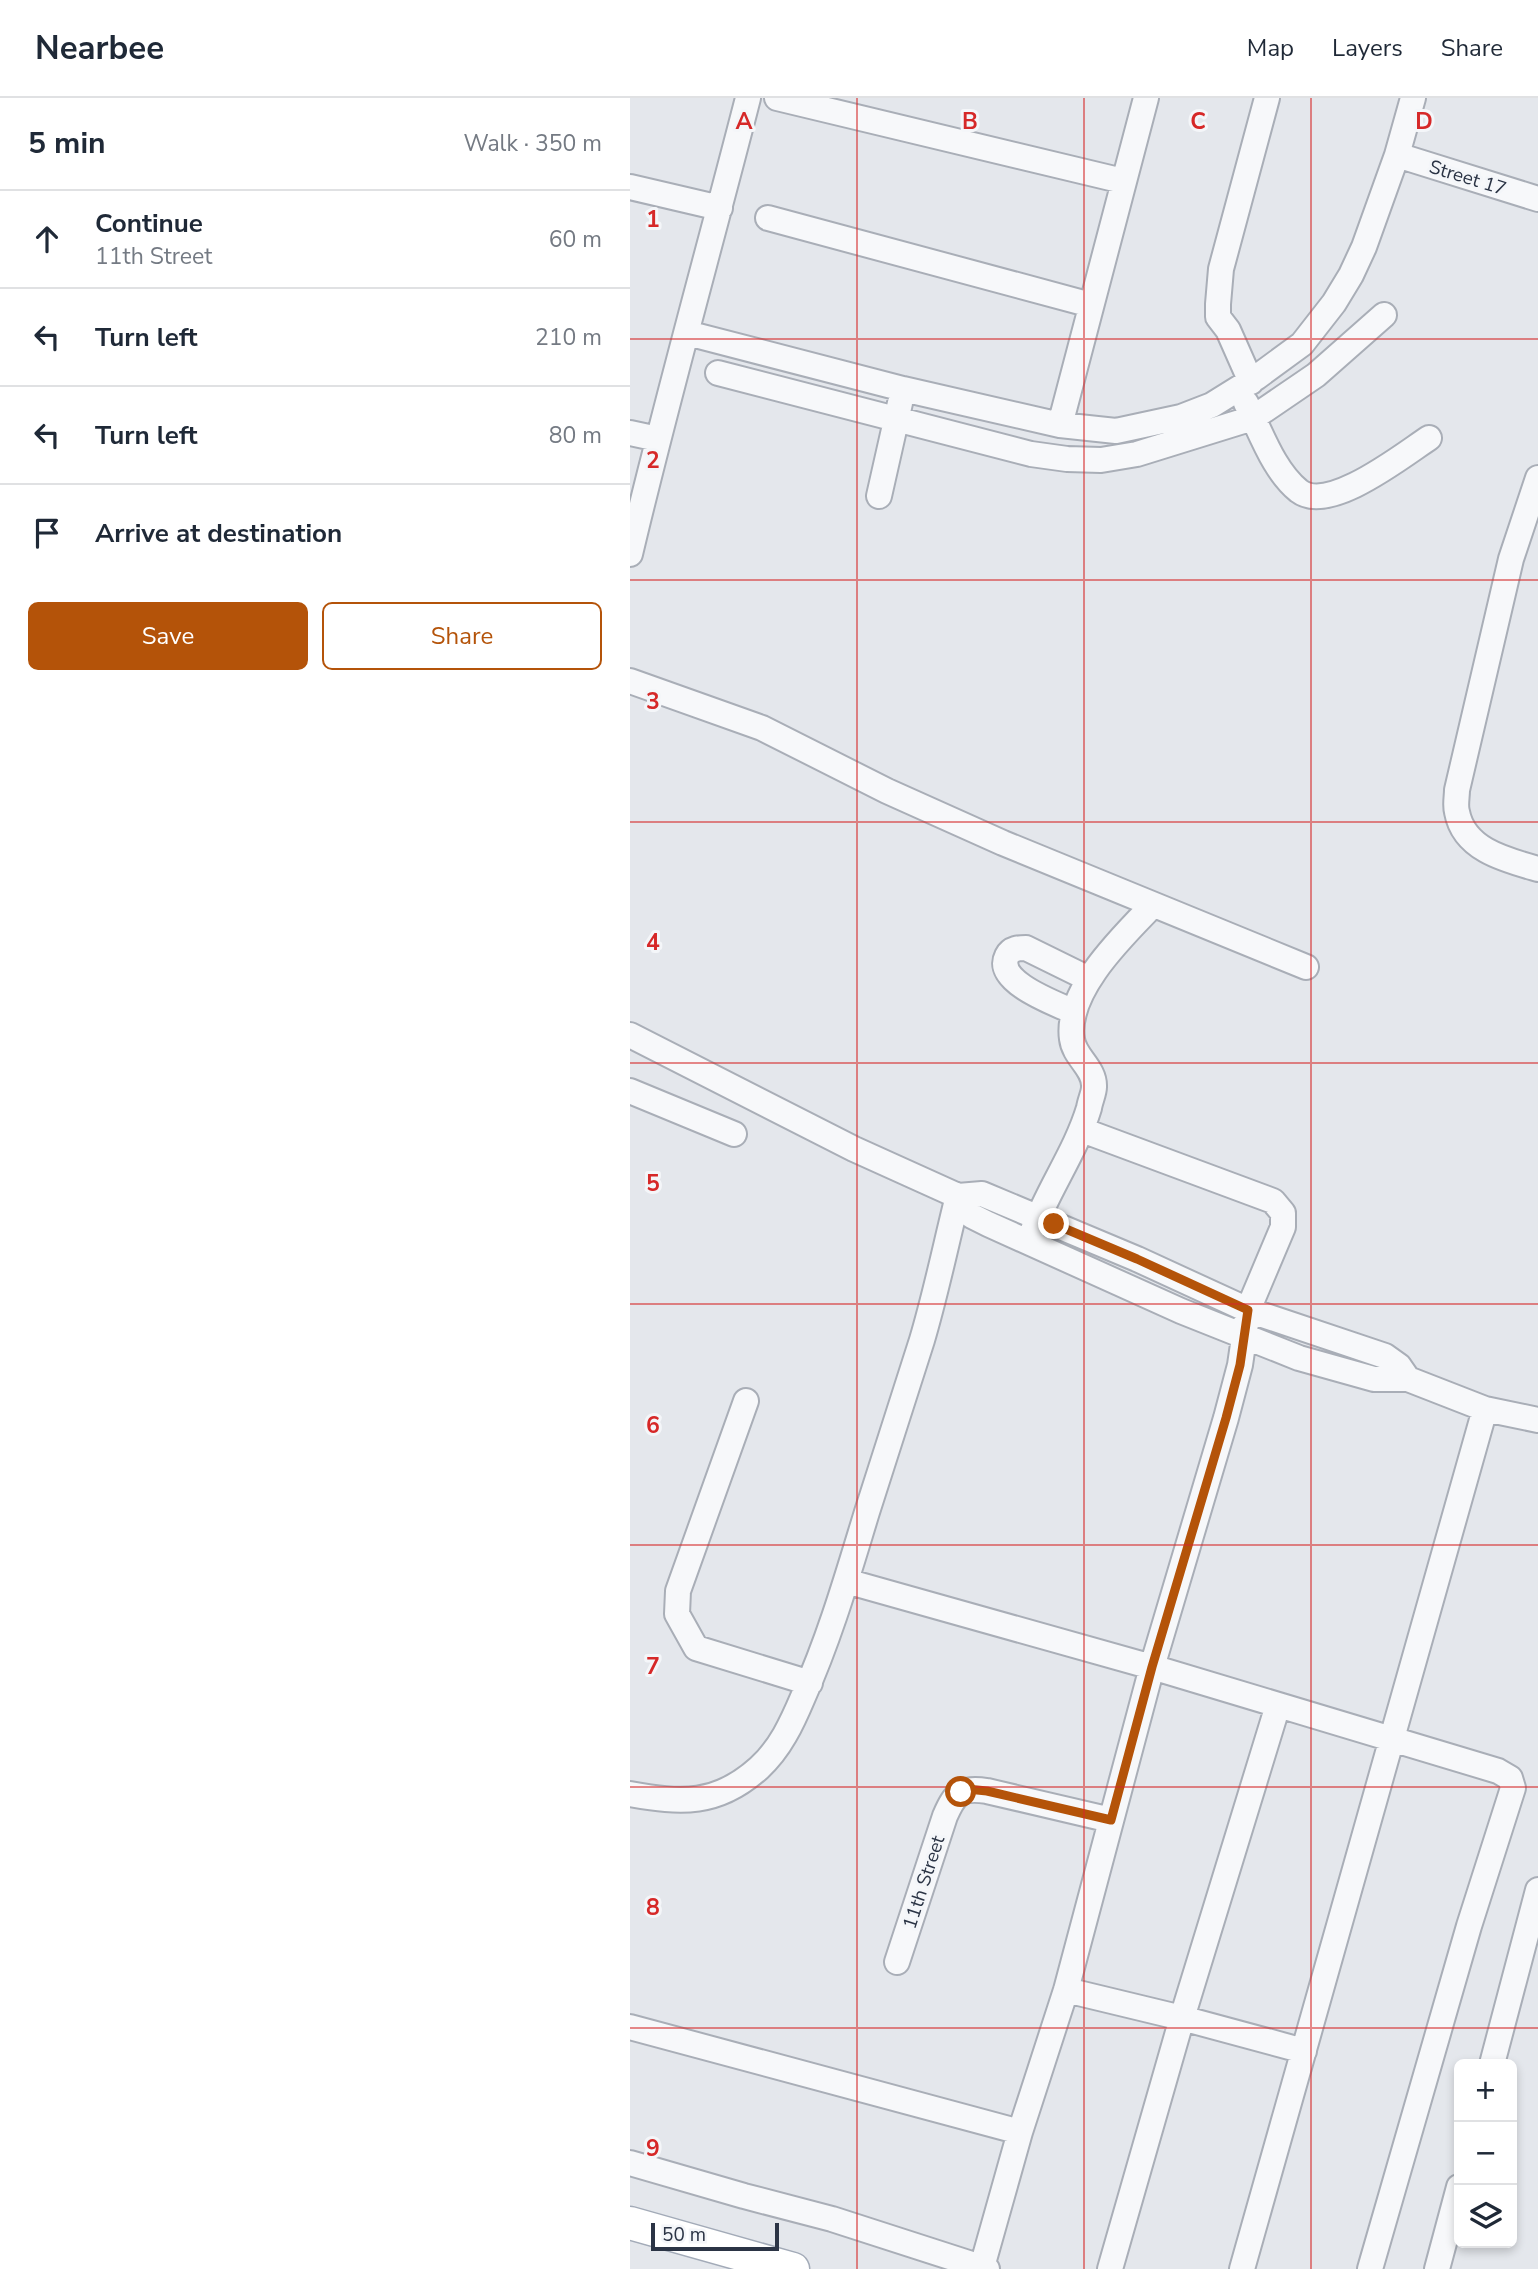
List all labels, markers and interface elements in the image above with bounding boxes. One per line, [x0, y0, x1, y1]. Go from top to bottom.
text: Nearbee [35, 26, 164, 71]
text: Map [1247, 32, 1294, 64]
text: Layers [1332, 32, 1403, 64]
text: Share [1441, 32, 1503, 64]
text: A [735, 106, 753, 137]
text: B [962, 106, 978, 137]
text: C [1190, 106, 1206, 137]
text: D [1415, 106, 1433, 137]
text: 5 min [28, 123, 106, 164]
text: Walk · 350 m [463, 128, 602, 159]
street label: Street 17 [1426, 154, 1510, 202]
text: 1 [646, 204, 660, 235]
text: Continue [95, 206, 203, 241]
icon: ahead [28, 220, 66, 258]
text: 60 m [549, 224, 602, 255]
text: 11th Street [95, 241, 212, 272]
icon: left [28, 318, 66, 356]
text: Turn left [95, 320, 198, 355]
text: 210 m [535, 322, 602, 353]
icon: left [28, 416, 66, 454]
text: Turn left [95, 418, 198, 453]
text: 80 m [549, 420, 602, 451]
text: 2 [646, 445, 660, 476]
icon: arrive [28, 514, 66, 552]
text: Arrive at destination [95, 516, 342, 551]
button: Save [28, 602, 308, 670]
button: Share [322, 602, 602, 670]
text: 3 [646, 686, 660, 717]
text: 4 [646, 927, 660, 958]
text: 5 [646, 1168, 660, 1199]
route end [1038, 1208, 1069, 1239]
text: 6 [646, 1410, 660, 1441]
text: 7 [646, 1651, 660, 1682]
route start [945, 1776, 976, 1807]
street label: 11th Street [897, 1832, 951, 1932]
text: 8 [646, 1892, 660, 1923]
map controls [1454, 2059, 1517, 2248]
button: + [1454, 2059, 1517, 2122]
button: − [1454, 2122, 1517, 2185]
text: 9 [646, 2133, 660, 2164]
button: layers [1454, 2185, 1517, 2248]
scale bar [651, 2220, 779, 2252]
text: 50 m [662, 2222, 706, 2248]

